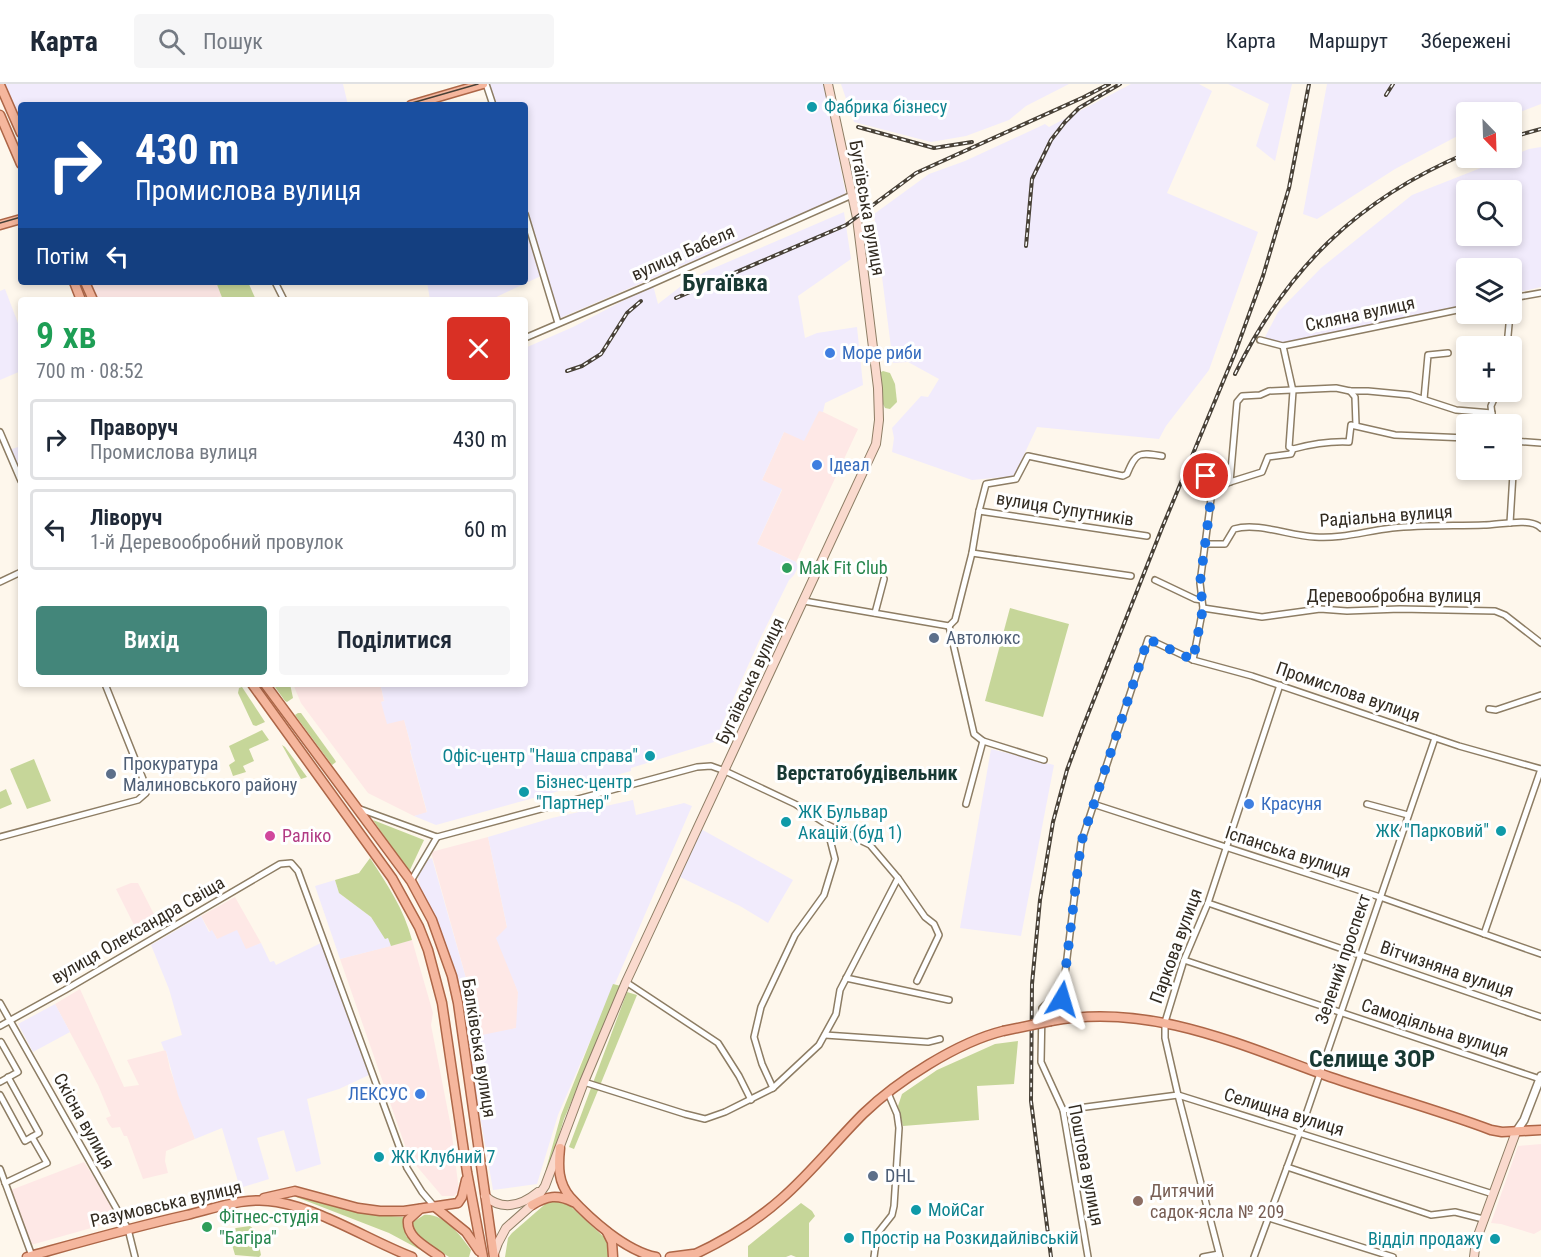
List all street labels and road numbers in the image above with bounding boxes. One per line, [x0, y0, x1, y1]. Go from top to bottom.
street label: Бугаївська вулиця [845, 139, 890, 277]
street label: вулиця Бабеля [628, 221, 737, 285]
street label: Скляна вулиця [1303, 292, 1417, 335]
street label: вулиця Супутників [995, 487, 1135, 530]
street label: Радіальна вулиця [1319, 500, 1453, 531]
street label: Деревообробна вулиця [1307, 585, 1481, 606]
street label: Бугаївська вулиця [711, 614, 788, 747]
street label: Промислова вулиця [1273, 657, 1423, 726]
street label: Іспанська вулиця [1223, 821, 1354, 882]
street label: вулиця Олександра Свіща [48, 871, 228, 988]
street label: Паркова вулиця [1145, 886, 1206, 1006]
street label: Зелений проспект [1310, 891, 1375, 1027]
street label: Вітчизняна вулиця [1378, 936, 1517, 1001]
street label: Балківська вулиця [458, 977, 501, 1119]
street label: Самодіяльна вулиця [1359, 994, 1511, 1061]
street label: Cкісна вулиця [50, 1069, 119, 1172]
street label: Селищна вулиця [1222, 1083, 1347, 1140]
street label: Поштова вулиця [1064, 1102, 1109, 1228]
street label: Разумовська вулиця [88, 1176, 244, 1231]

